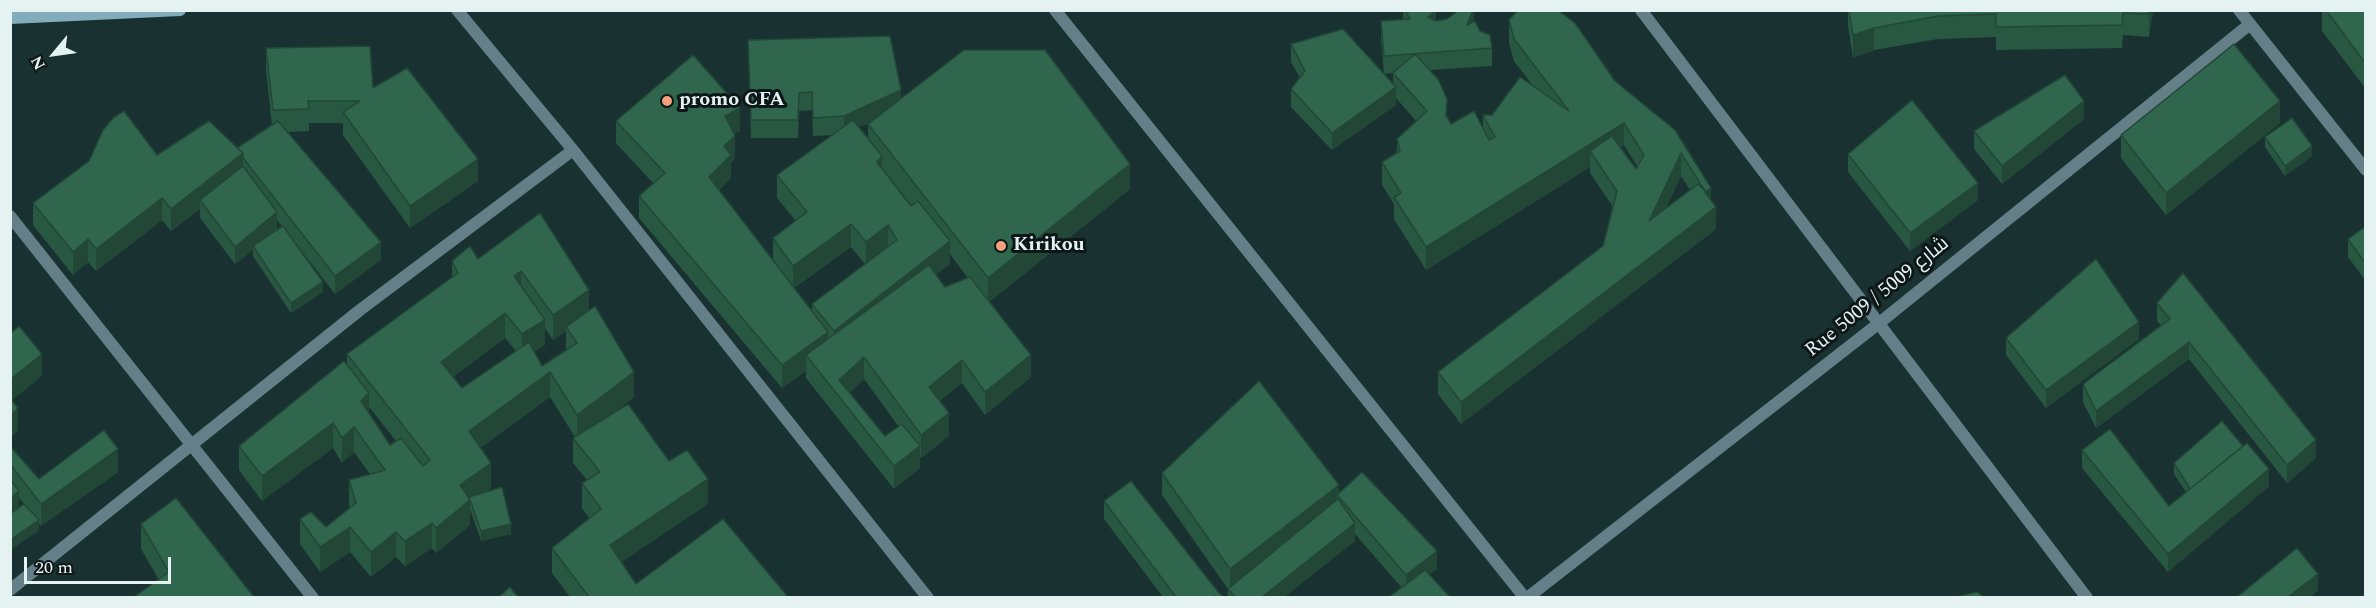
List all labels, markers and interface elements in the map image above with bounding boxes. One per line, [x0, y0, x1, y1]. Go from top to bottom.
north arrow [24, 24, 84, 84]
text: N [25, 51, 52, 74]
place label: promo CFA [679, 89, 785, 113]
marker: promo CFA [660, 94, 674, 108]
street label: Rue 5009 / شارع 5009 [1801, 233, 1955, 363]
place label: Kirikou [1013, 234, 1084, 258]
marker: Kirikou [994, 239, 1008, 253]
scale bar [27, 545, 174, 583]
text: 20 m [35, 554, 73, 581]

